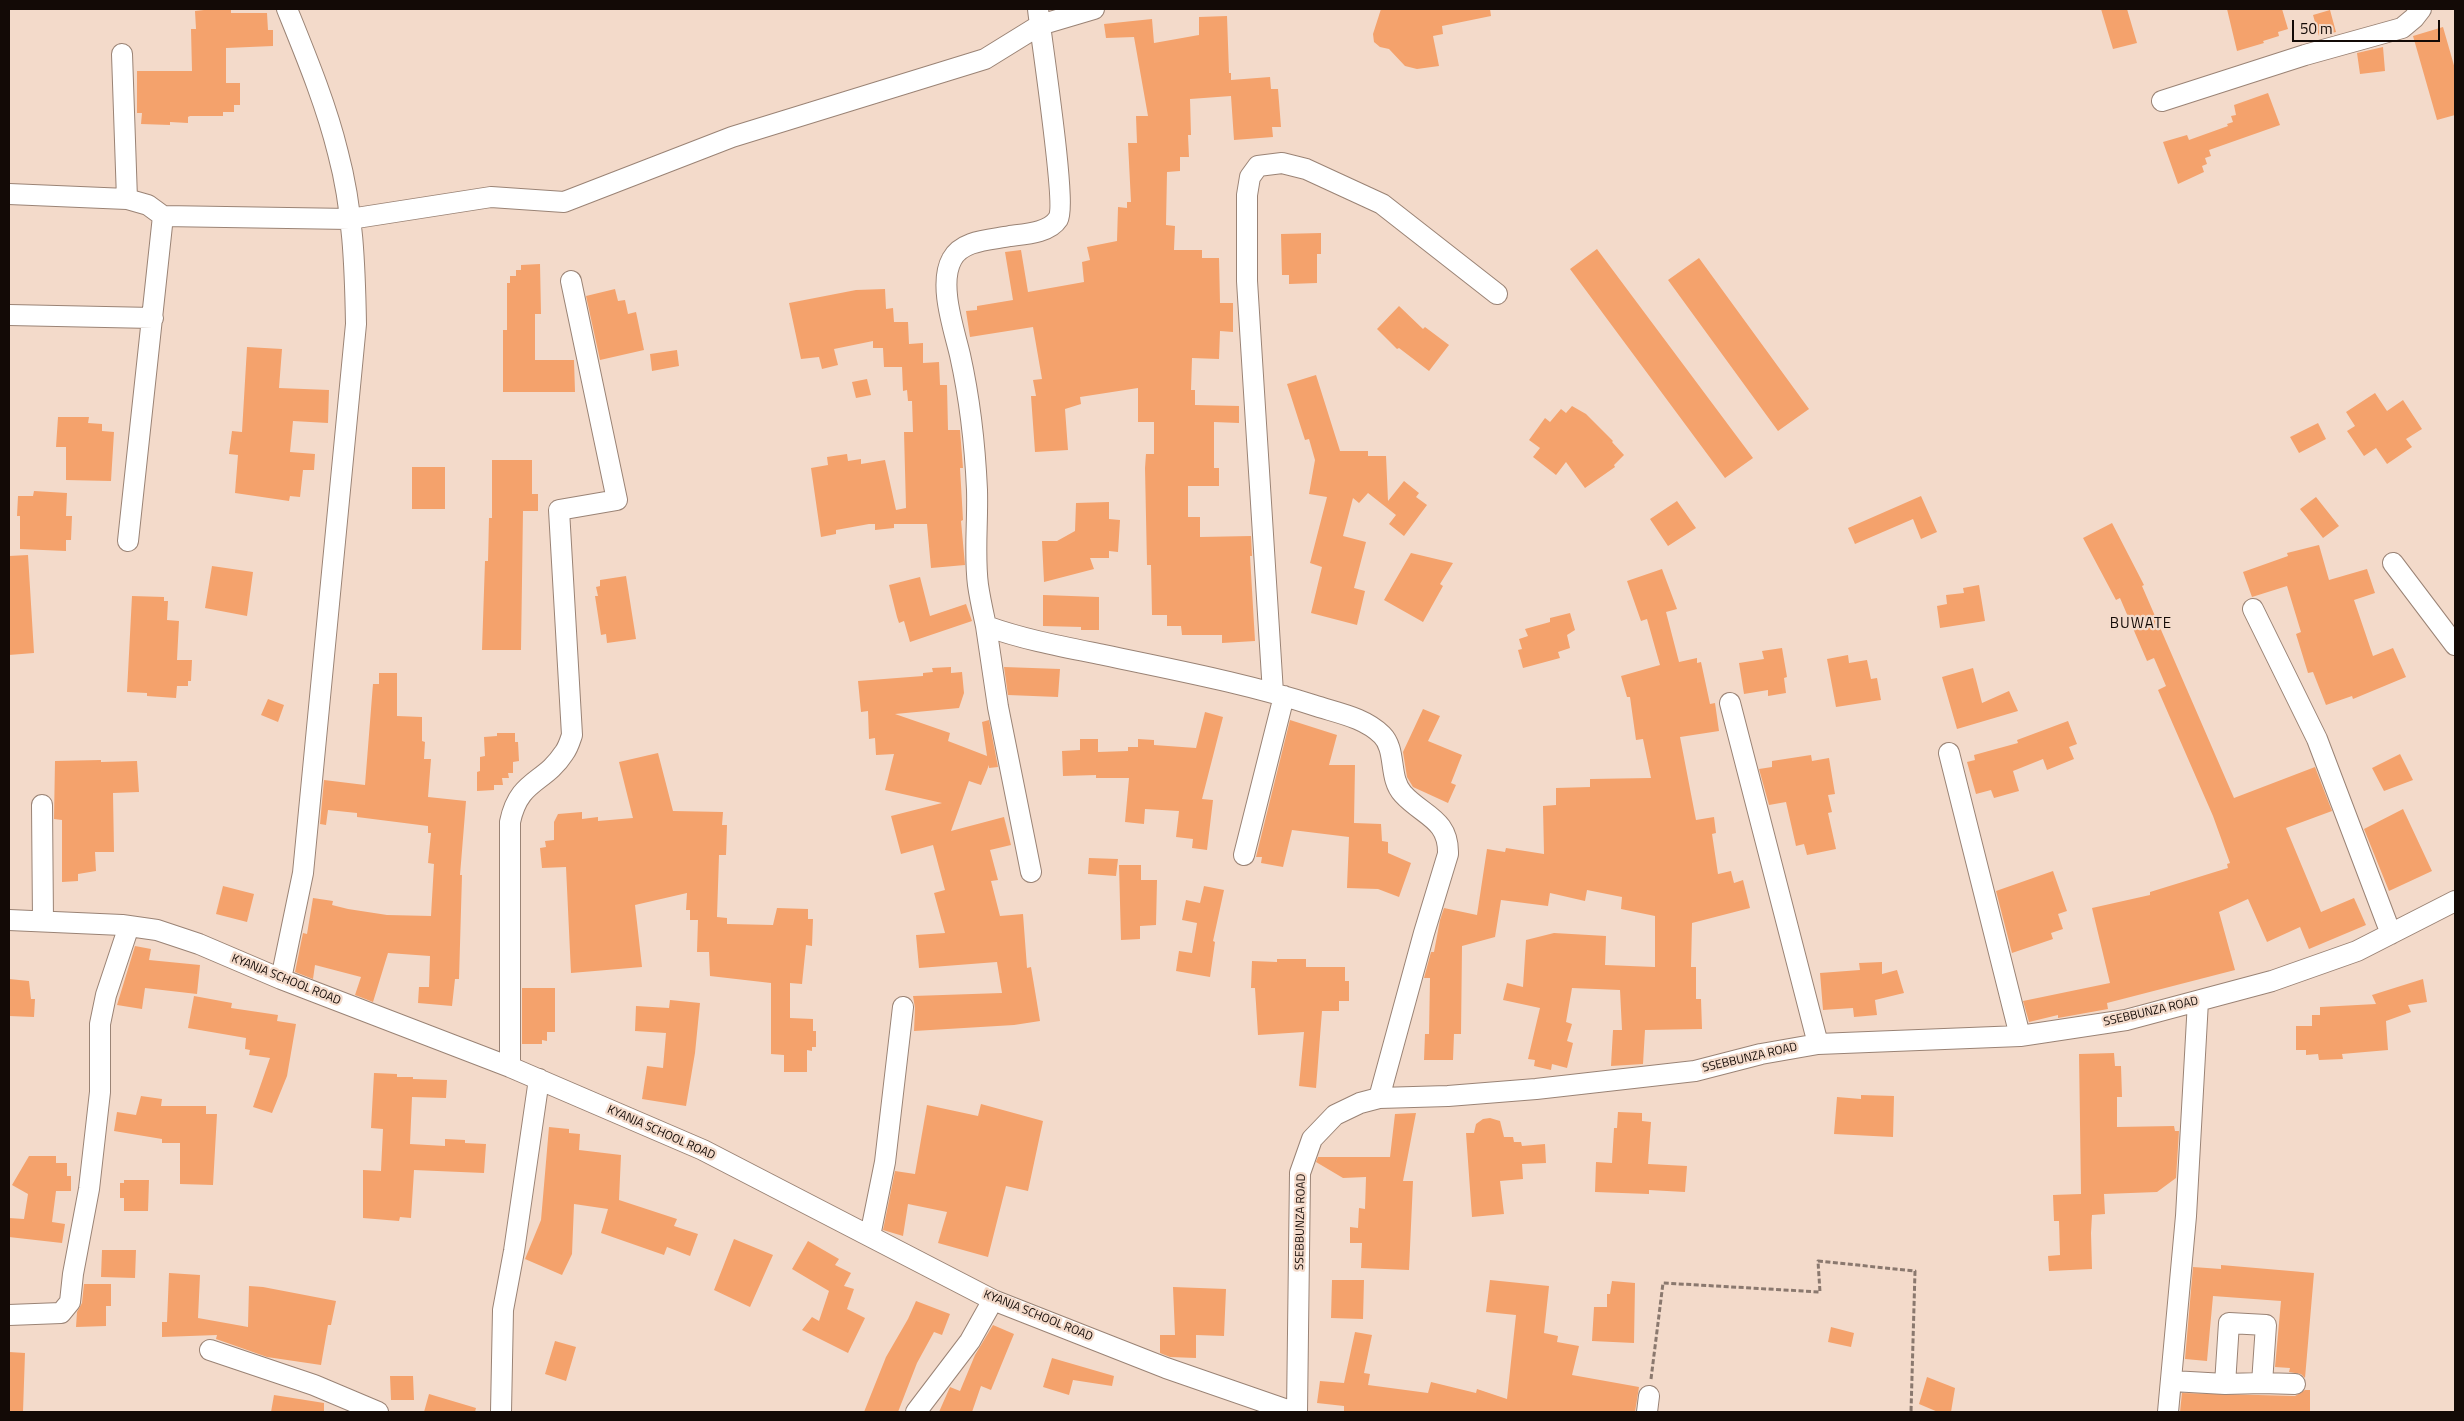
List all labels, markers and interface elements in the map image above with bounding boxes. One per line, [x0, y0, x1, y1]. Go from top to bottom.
scale bar [2294, 10, 2442, 42]
text: 50 m [2300, 17, 2333, 40]
district label: BUWATE [2109, 615, 2173, 633]
street label: KYANJA SCHOOL ROAD [229, 951, 343, 1009]
street label: SSEBBUNZA ROAD [2102, 994, 2200, 1030]
street label: SSEBBUNZA ROAD [1701, 1040, 1799, 1076]
street label: KYANJA SCHOOL ROAD [605, 1103, 717, 1163]
street label: SSEBBUNZA ROAD [1293, 1174, 1309, 1270]
street label: KYANJA SCHOOL ROAD [981, 1287, 1095, 1345]

